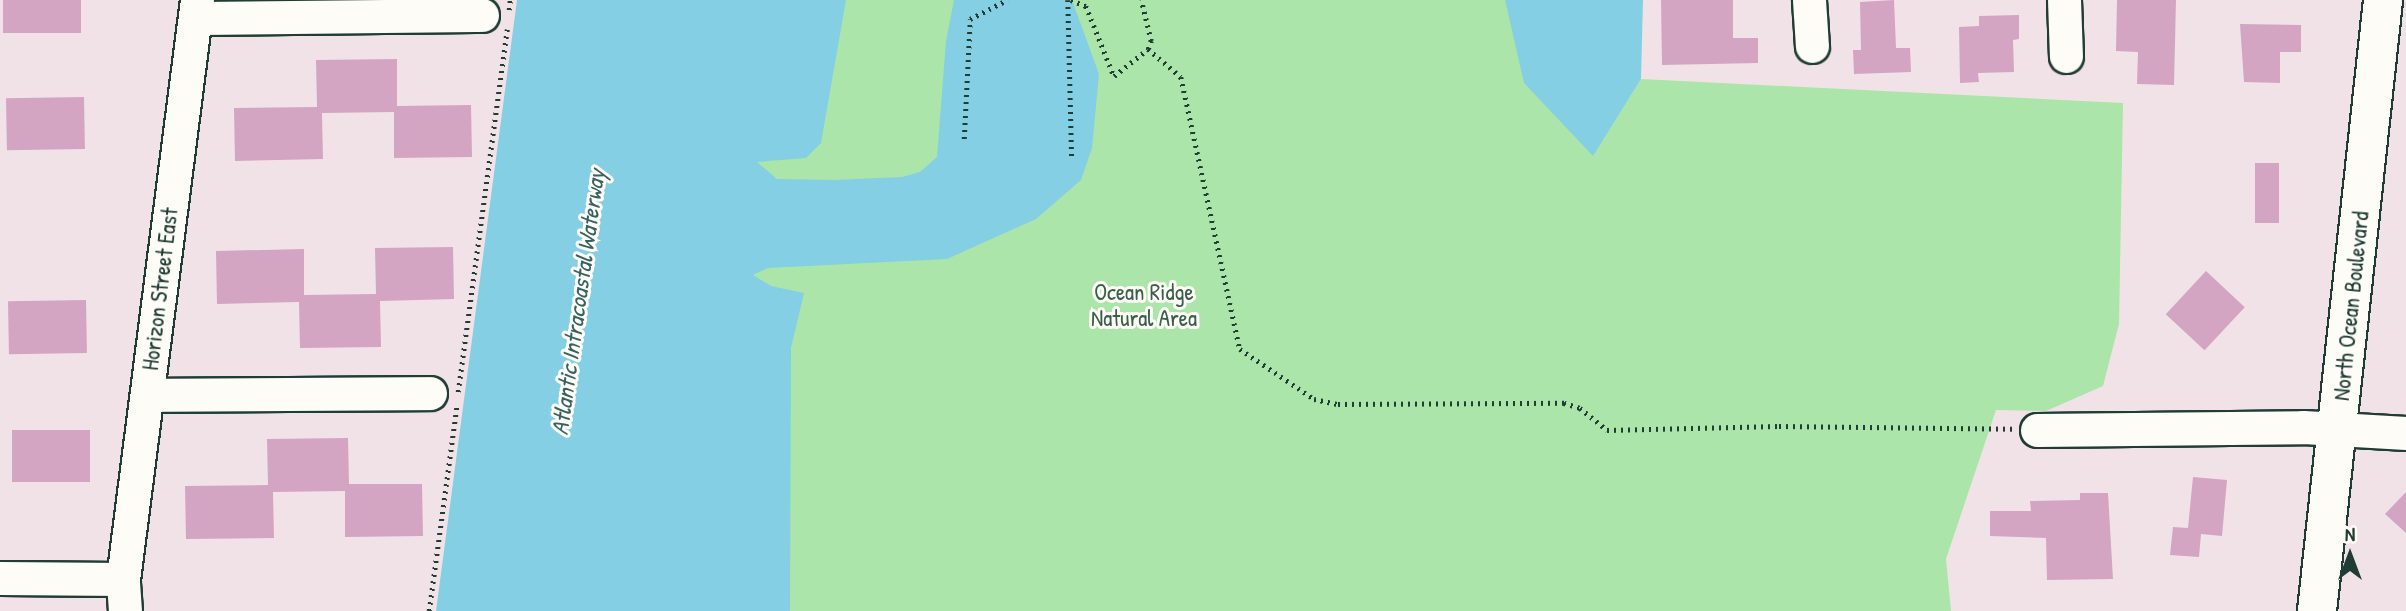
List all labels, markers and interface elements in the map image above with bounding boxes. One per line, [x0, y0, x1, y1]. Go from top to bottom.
water label: Atlantic Intracoastal Waterway [545, 168, 611, 436]
street label: Horizon Street East [136, 206, 184, 372]
street label: North Ocean Boulevard [2327, 210, 2375, 402]
park label: Ocean Ridge Natural Area [1091, 278, 1197, 332]
north arrow [2315, 520, 2385, 590]
text: N [2345, 521, 2355, 547]

